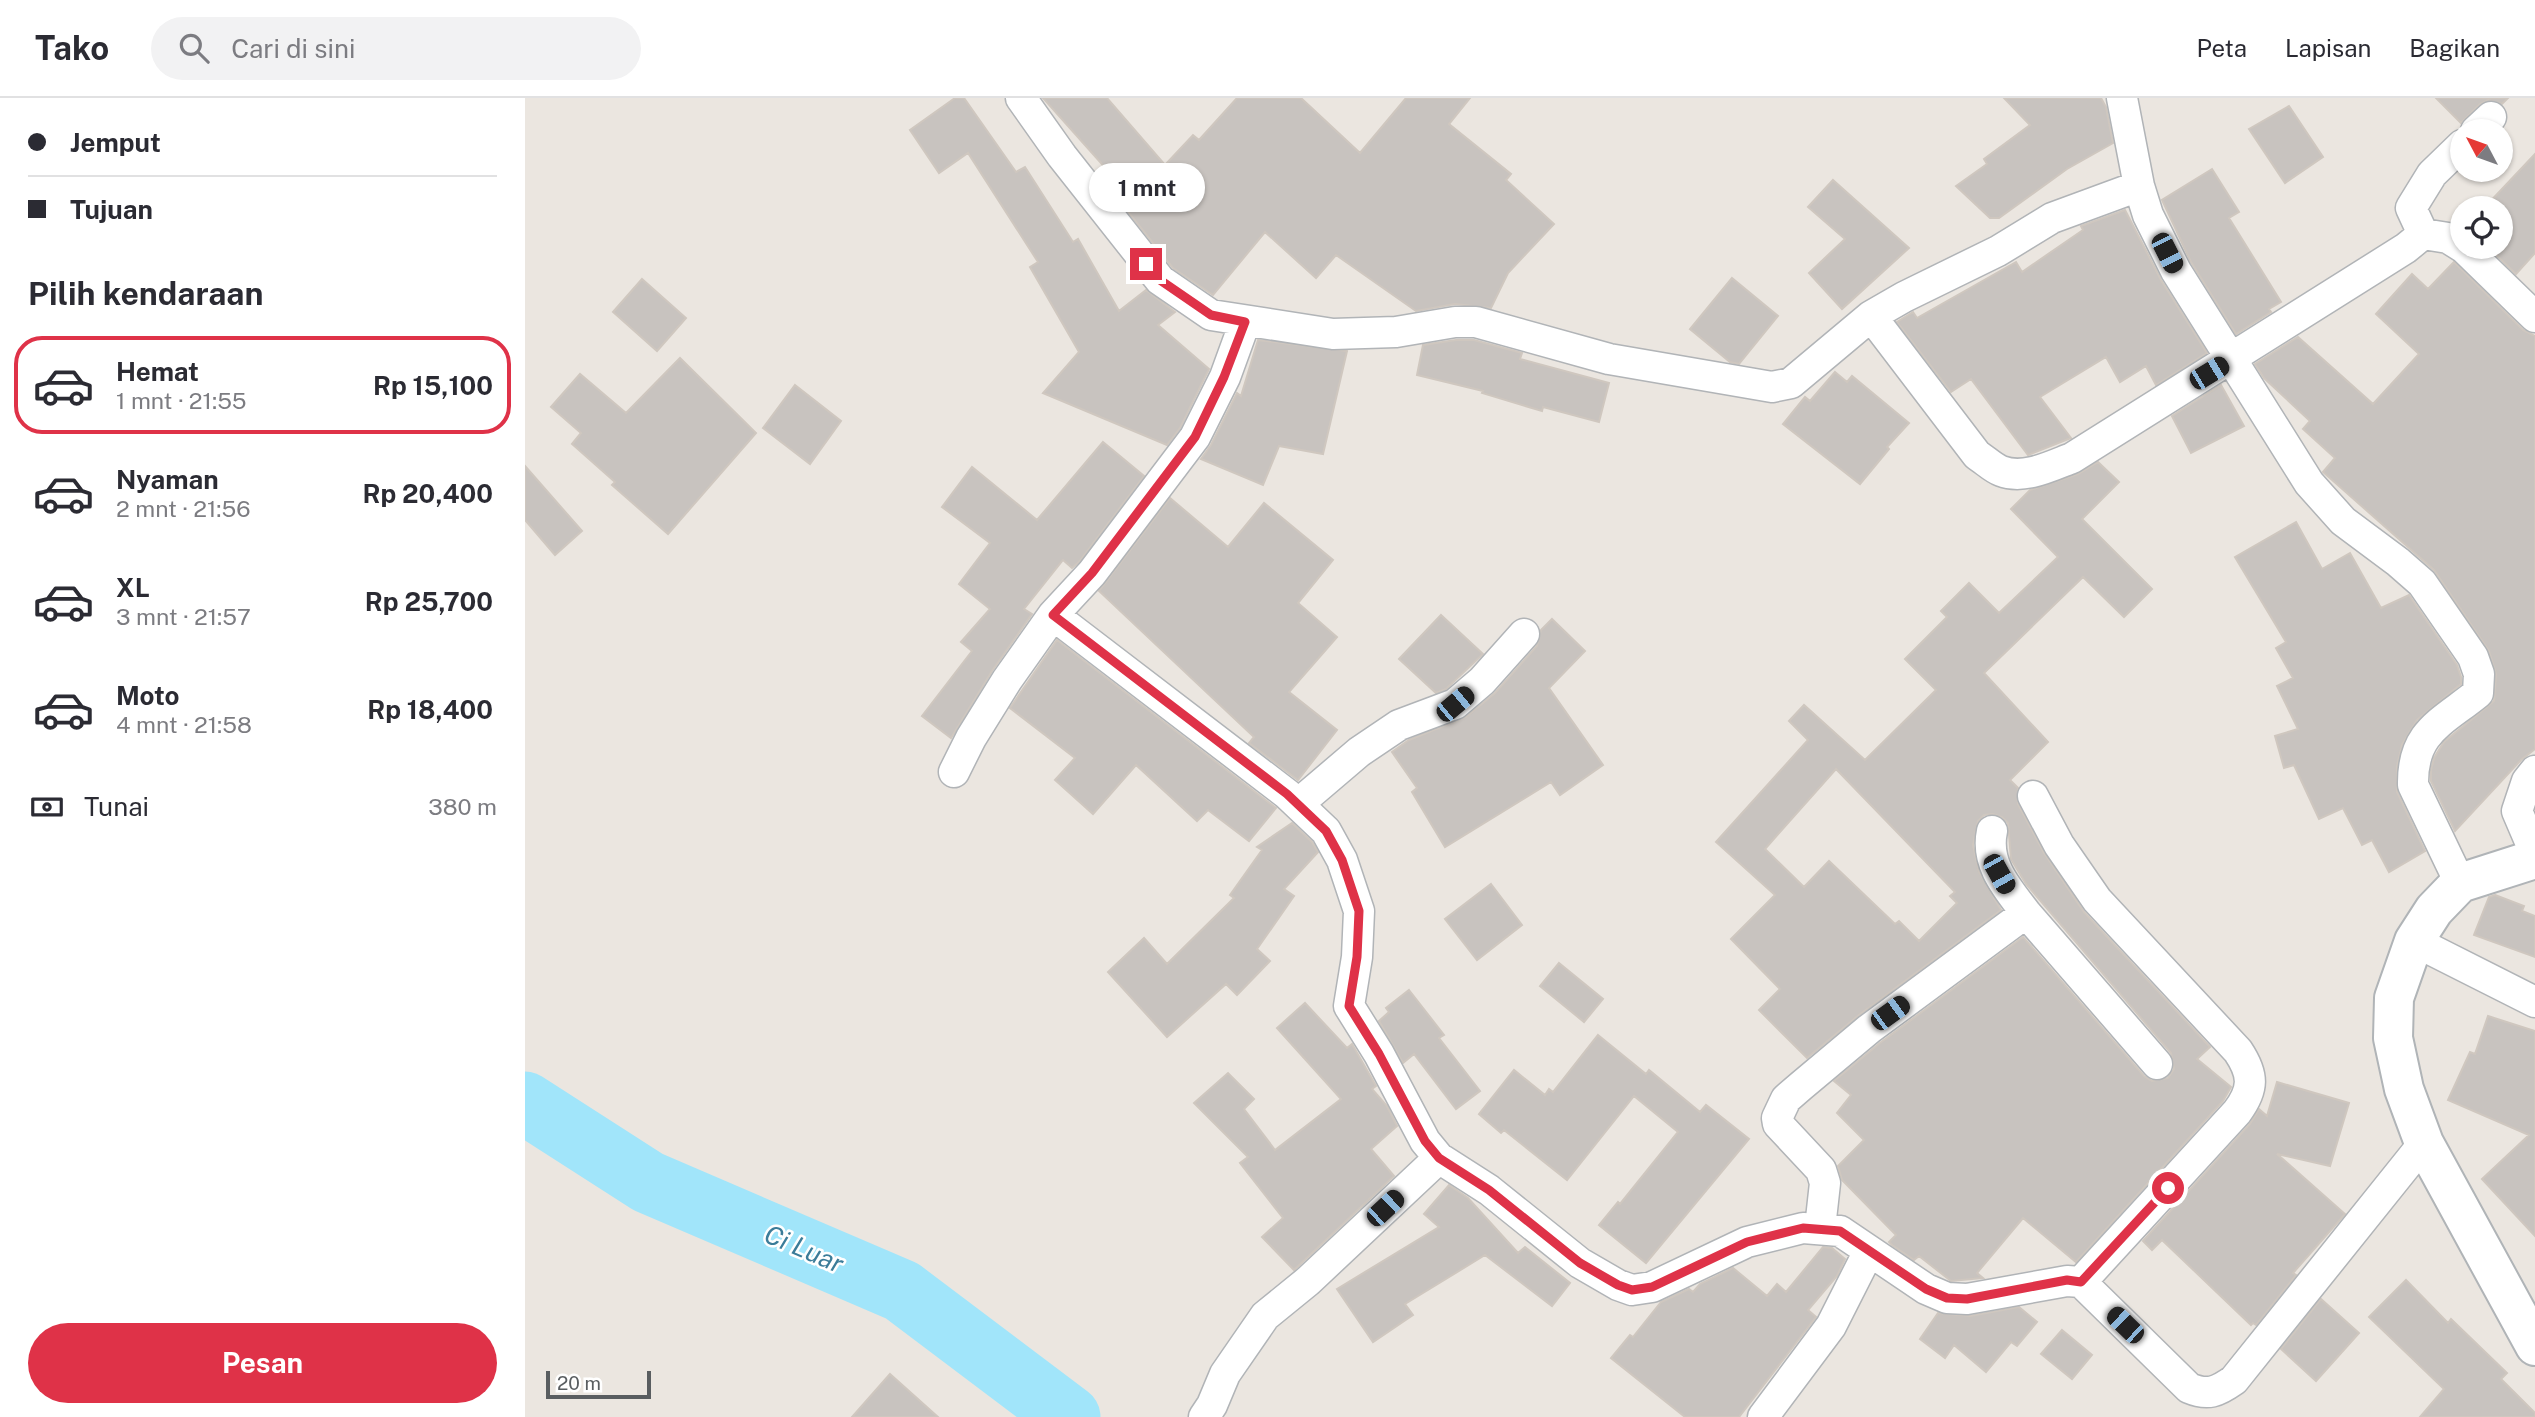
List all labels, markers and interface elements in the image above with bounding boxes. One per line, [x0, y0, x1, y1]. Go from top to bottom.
search box [151, 17, 641, 80]
text: Tako [35, 29, 109, 67]
icon: search [175, 29, 213, 67]
text: Cari di sini [231, 33, 356, 64]
text: Peta [2196, 34, 2247, 62]
text: Lapisan [2285, 34, 2371, 62]
text: Bagikan [2409, 34, 2500, 62]
north arrow [2450, 119, 2513, 182]
map controls [2450, 119, 2513, 259]
text: Jemput [70, 127, 161, 158]
callout: 1 mnt [1088, 162, 1204, 212]
text: 1 mnt [1118, 174, 1176, 201]
text: Tujuan [70, 194, 153, 225]
button: locate [2450, 196, 2513, 259]
car [2149, 230, 2186, 276]
route end [1130, 248, 1162, 280]
text: Pilih kendaraan [28, 275, 263, 312]
car [2186, 353, 2233, 393]
icon: car [32, 354, 95, 417]
text: Hemat [116, 356, 199, 387]
text: Rp 15,100 [373, 370, 493, 401]
text: 1 mnt · 21:55 [116, 387, 247, 414]
icon: car [32, 462, 95, 525]
text: Nyaman [116, 464, 219, 495]
text: Rp 20,400 [363, 478, 493, 509]
text: 2 mnt · 21:56 [116, 495, 251, 522]
icon: car [32, 570, 95, 633]
text: XL [116, 572, 150, 603]
text: Rp 25,700 [365, 586, 493, 617]
text: 3 mnt · 21:57 [116, 603, 251, 630]
icon: car [32, 678, 95, 741]
text: Moto [116, 680, 179, 711]
car [1433, 682, 1478, 726]
text: Rp 18,400 [367, 694, 493, 725]
text: 4 mnt · 21:58 [116, 711, 252, 738]
icon: cash [28, 788, 66, 826]
text: Tunai [84, 791, 149, 822]
text: 380 m [428, 793, 497, 820]
car [1980, 851, 2019, 897]
car [1867, 992, 1914, 1034]
route start [2152, 1172, 2184, 1204]
car [1363, 1186, 1408, 1230]
water label: Ci Luar [760, 1218, 849, 1279]
car [2103, 1303, 2148, 1347]
button: Pesan [28, 1323, 497, 1403]
scale bar [546, 1368, 651, 1400]
text: 20 m [557, 1372, 601, 1394]

